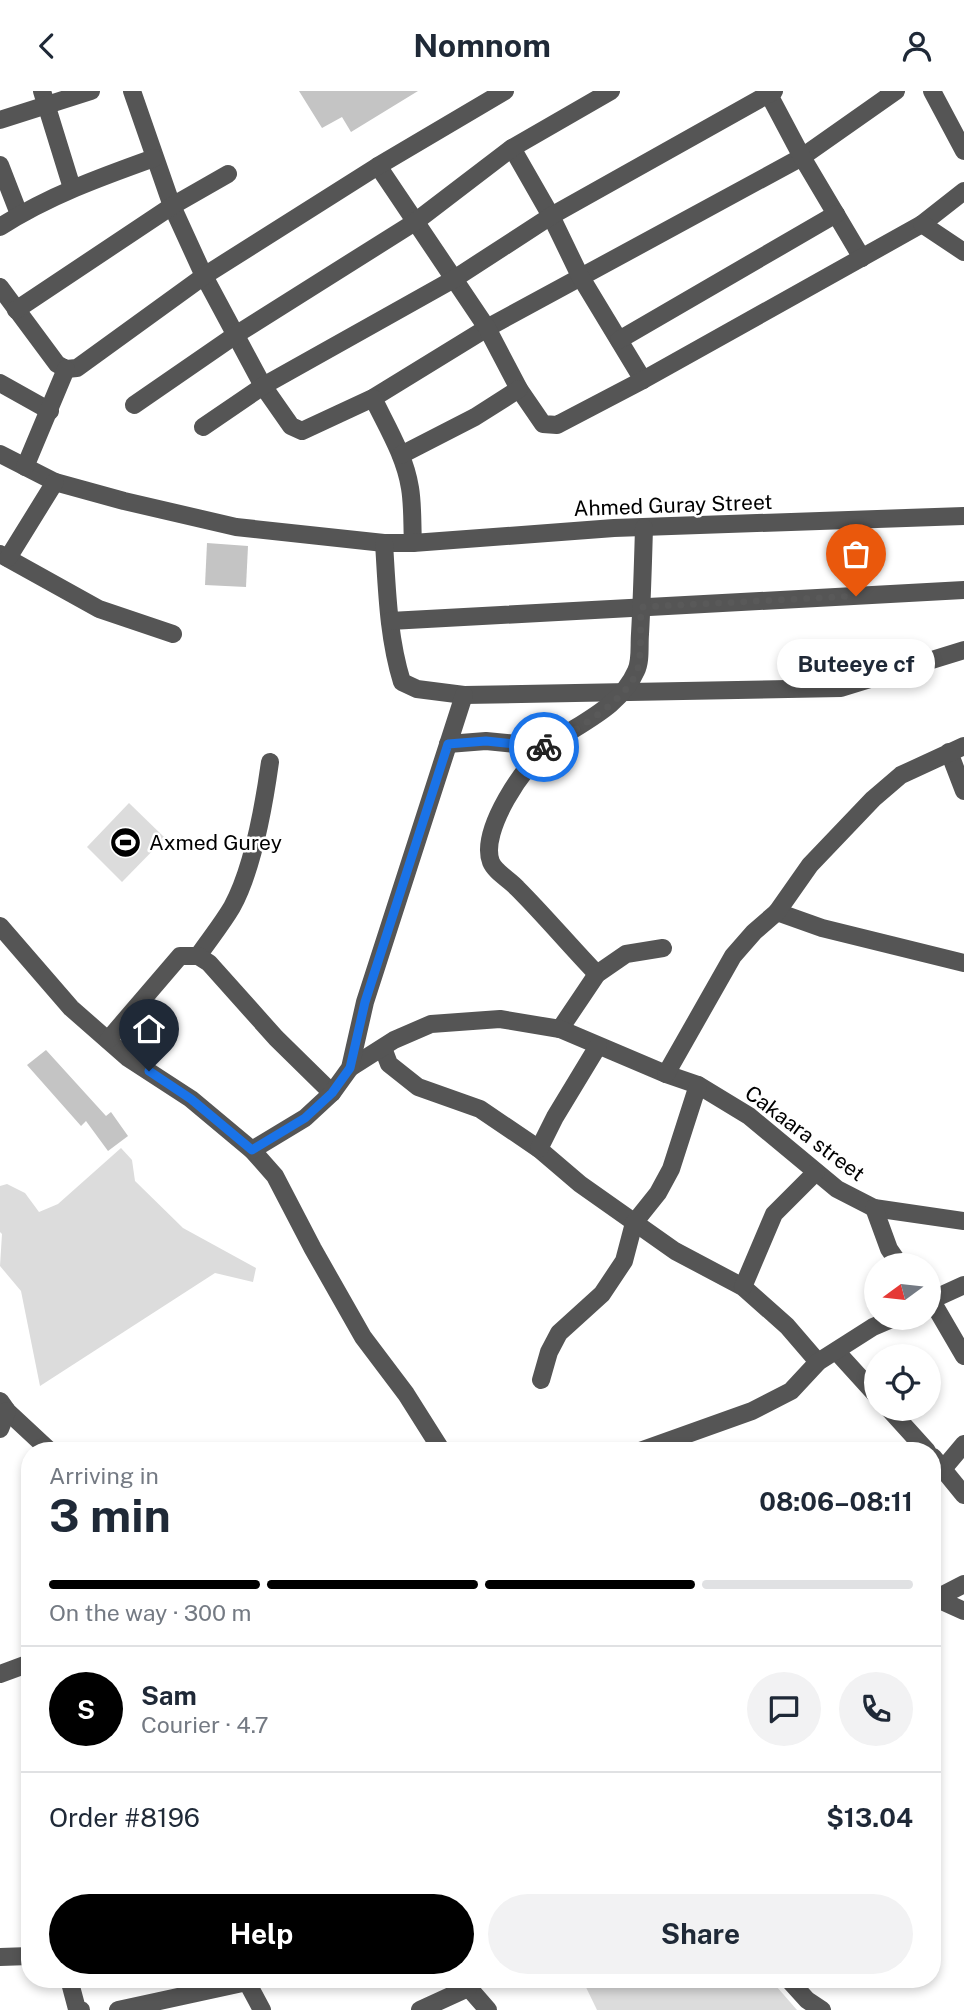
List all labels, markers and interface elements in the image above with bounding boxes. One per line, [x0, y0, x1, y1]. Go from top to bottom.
icon: back [28, 27, 66, 65]
text: Nomnom [413, 27, 551, 64]
icon: person [898, 27, 936, 65]
street label: Ahmed Guray Street [573, 489, 773, 521]
pin [826, 524, 886, 596]
icon: bag [837, 535, 875, 573]
callout: Buteeye cf [777, 638, 935, 687]
text: Buteeye cf [797, 650, 915, 677]
courier [509, 712, 579, 782]
icon: bike [525, 728, 563, 766]
sports icon: Axmed Gurey [109, 825, 143, 859]
place label: Axmed Gurey [149, 830, 282, 855]
pin [119, 999, 179, 1071]
icon: home [130, 1010, 168, 1048]
street label: Cakaara street [740, 1080, 870, 1186]
north arrow [864, 1253, 942, 1330]
map controls [864, 1253, 941, 1421]
button: locate [864, 1344, 941, 1421]
text: Arriving in [49, 1462, 159, 1489]
text: 08:06–08:11 [759, 1486, 913, 1517]
text: 3 min [49, 1488, 171, 1542]
text: On the way · 300 m [49, 1599, 251, 1626]
button: chat [747, 1672, 821, 1746]
button: phone [839, 1672, 913, 1746]
text: Sam [141, 1680, 197, 1711]
text: S [77, 1694, 95, 1725]
text: Courier · 4.7 [141, 1711, 269, 1738]
text: Order #8196 [49, 1802, 200, 1833]
text: $13.04 [826, 1802, 913, 1833]
button: Help [49, 1894, 474, 1974]
button: Share [488, 1894, 913, 1974]

